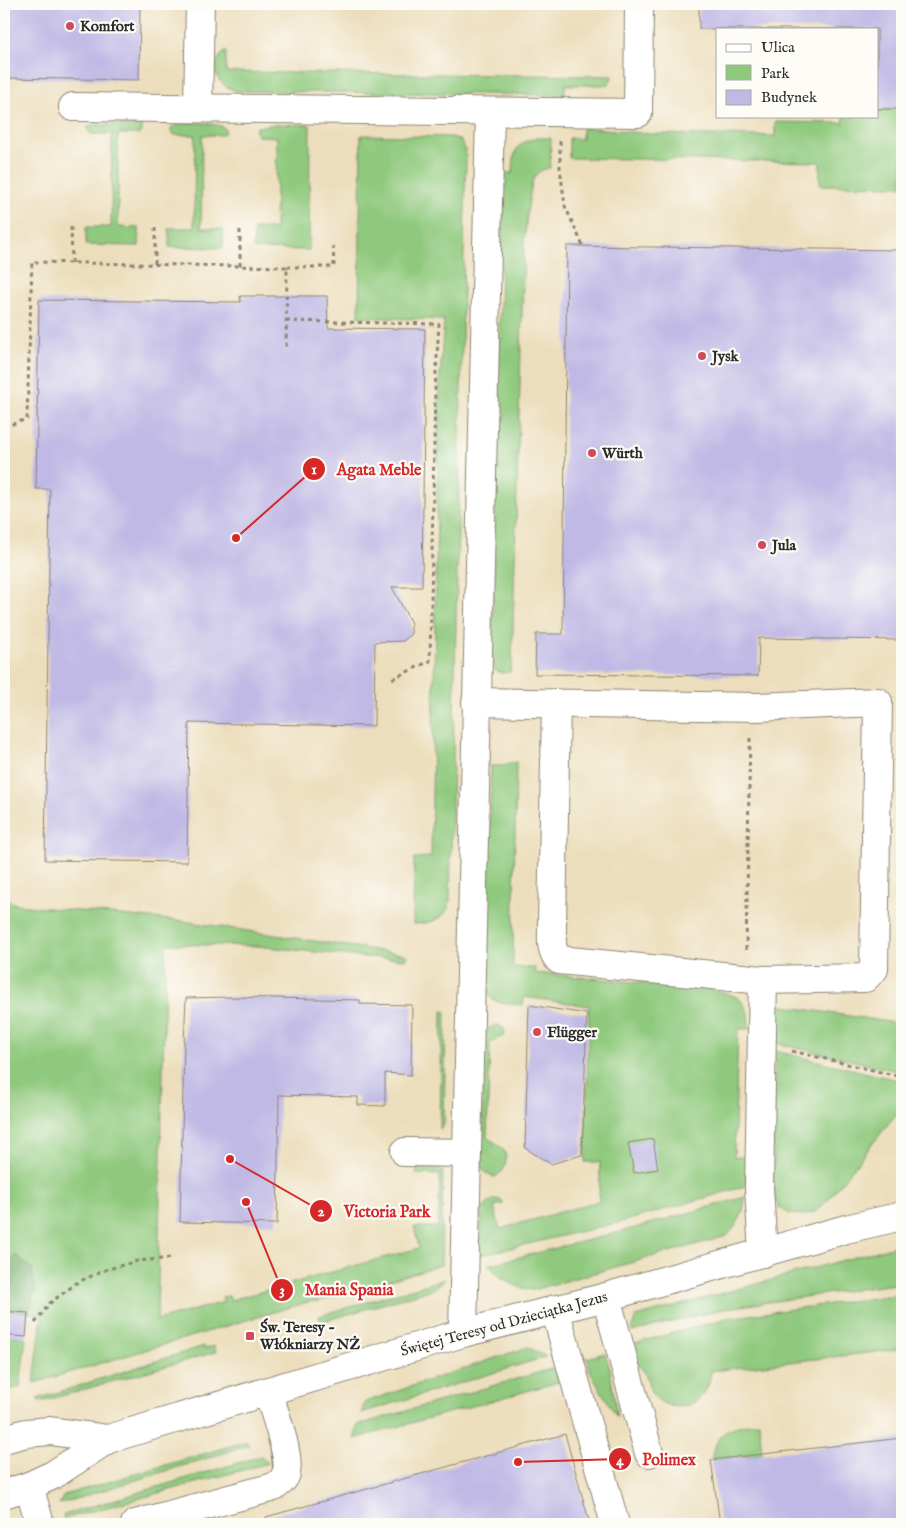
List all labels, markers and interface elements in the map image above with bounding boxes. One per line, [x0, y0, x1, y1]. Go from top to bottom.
place label: Komfort [80, 17, 135, 36]
marker: Komfort [64, 20, 76, 32]
legend [716, 28, 878, 118]
text: Ulica [761, 38, 795, 57]
text: Park [761, 64, 791, 83]
text: Budynek [761, 88, 818, 107]
place label: Jysk [710, 347, 739, 366]
marker: Jysk [696, 350, 708, 362]
place label: Würth [601, 444, 644, 463]
marker: Würth [586, 447, 598, 459]
callout: Agata Meble [301, 453, 431, 484]
text: 1 [311, 460, 317, 479]
text: Agata Meble [336, 461, 422, 481]
place label: Jula [770, 536, 797, 555]
marker: Jula [756, 539, 768, 551]
place label: Flügger [547, 1023, 597, 1042]
marker: Flügger [531, 1026, 543, 1038]
callout: Victoria Park [308, 1195, 440, 1226]
text: 2 [317, 1202, 325, 1221]
text: Victoria Park [343, 1203, 431, 1223]
callout: Mania Spania [269, 1274, 403, 1305]
text: 3 [279, 1281, 285, 1300]
text: Mania Spania [305, 1281, 394, 1301]
street label: Świętej Teresy od Dzieciątka Jezus [398, 1287, 610, 1361]
place label: Św. Teresy - Włókniarzy NŻ [259, 1318, 360, 1354]
marker: Św. Teresy - Włókniarzy NŻ [244, 1330, 256, 1342]
callout: Polimex [607, 1444, 706, 1475]
text: 4 [616, 1451, 624, 1470]
text: Polimex [642, 1451, 696, 1471]

